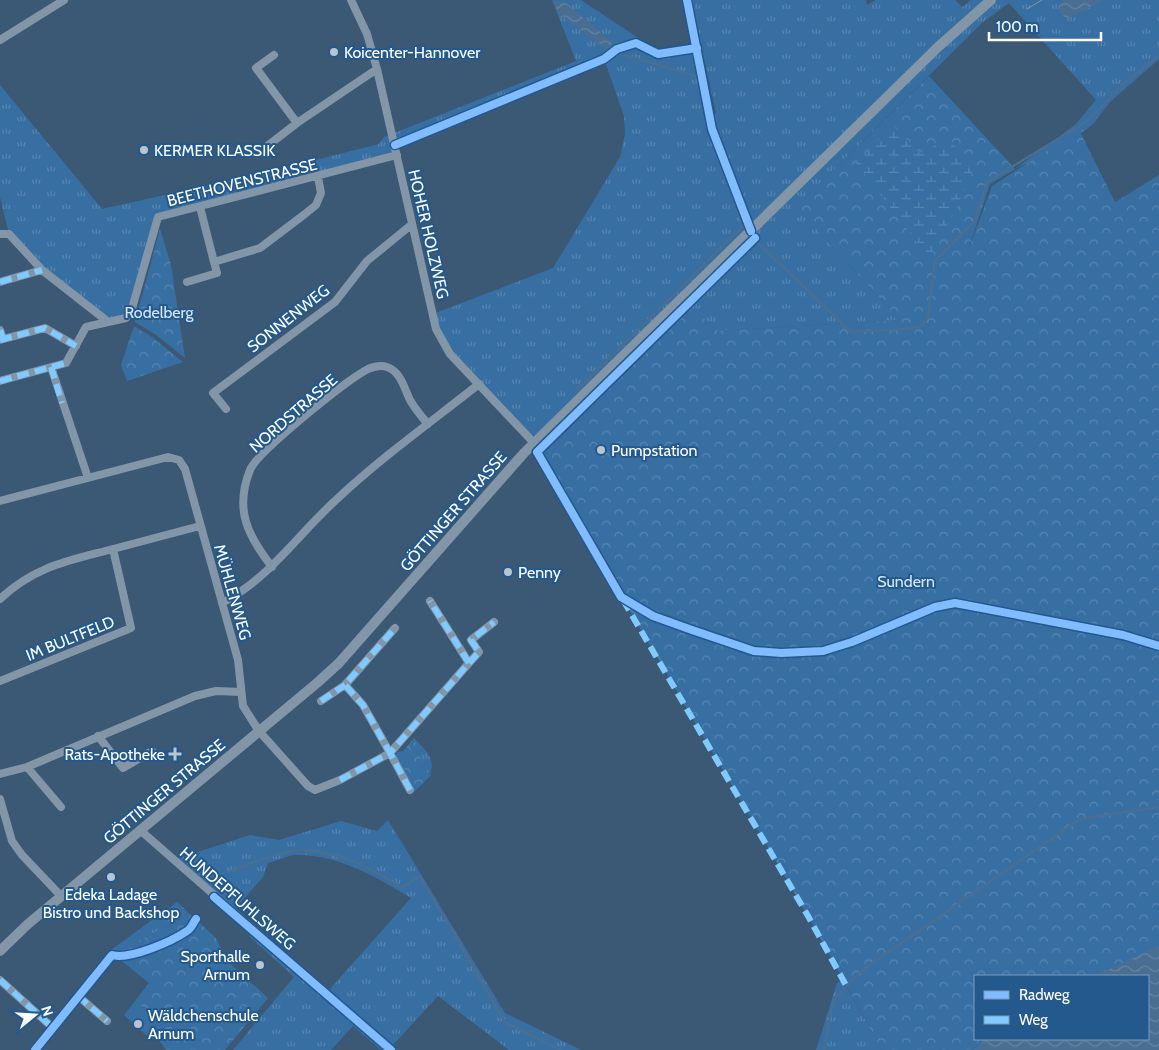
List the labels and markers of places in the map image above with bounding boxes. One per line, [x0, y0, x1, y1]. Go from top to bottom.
place label: Koicenter-Hannover [344, 43, 481, 62]
marker: Koicenter-Hannover [328, 46, 340, 58]
place label: KERMER KLASSIK [154, 141, 275, 160]
marker: KERMER KLASSIK [138, 144, 150, 156]
place label: Pumpstation [611, 441, 698, 460]
marker: Pumpstation [595, 444, 607, 456]
place label: Penny [518, 563, 561, 582]
marker: Penny [502, 566, 514, 578]
place label: Rats-Apotheke [64, 745, 165, 764]
marker: Rats-Apotheke [169, 748, 181, 760]
marker: Edeka Ladage Bistro und Backshop [105, 871, 117, 883]
place label: Edeka Ladage Bistro und Backshop [43, 885, 179, 922]
place label: Sporthalle Arnum [181, 947, 250, 984]
marker: Sporthalle Arnum [254, 959, 266, 971]
place label: Wäldchenschule Arnum [148, 1006, 259, 1043]
marker: Wäldchenschule Arnum [132, 1018, 144, 1030]

